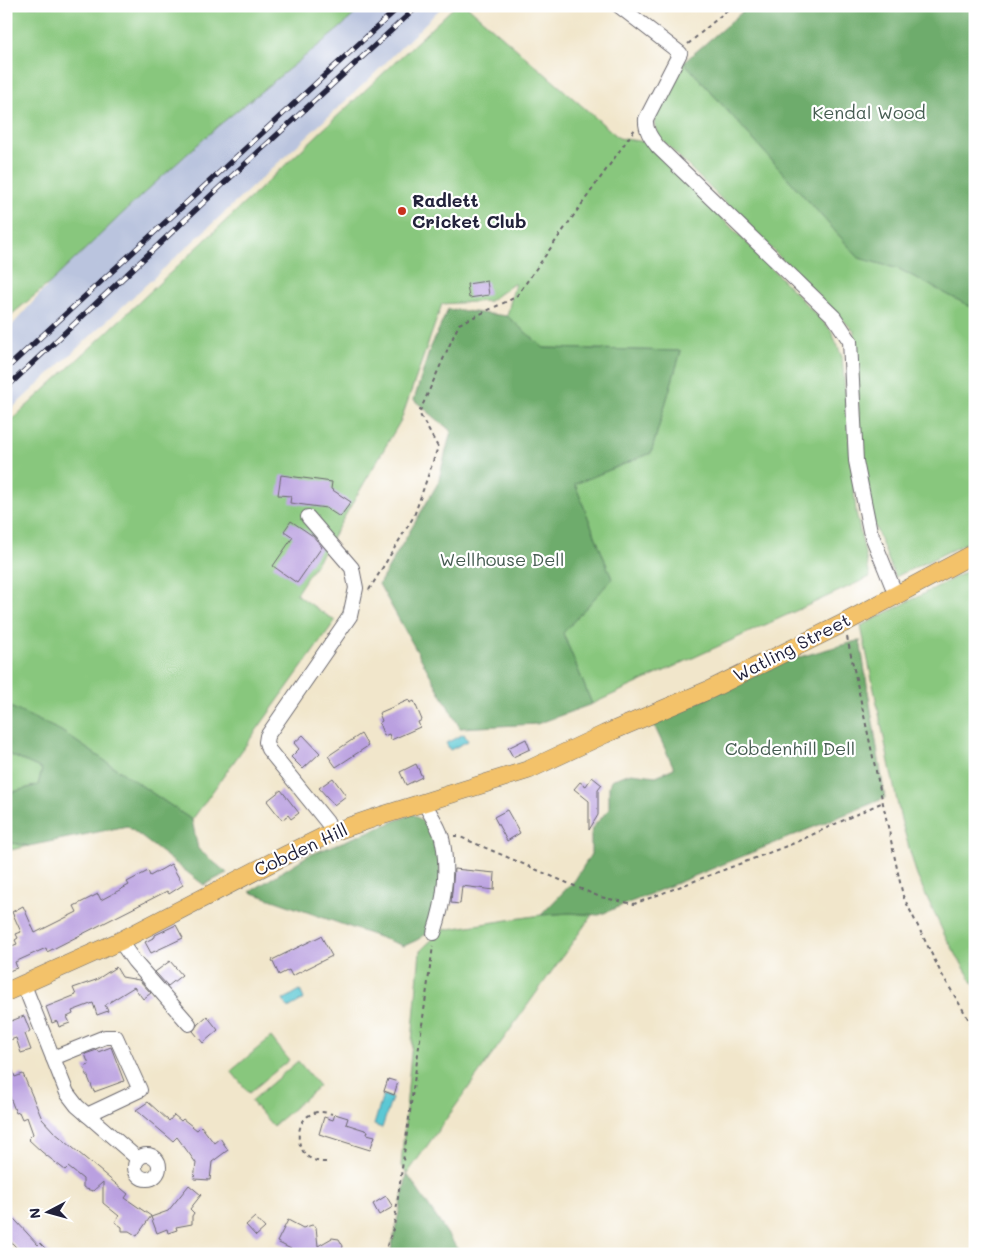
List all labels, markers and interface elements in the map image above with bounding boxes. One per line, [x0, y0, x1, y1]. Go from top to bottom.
park label: Kendal Wood [812, 100, 926, 124]
place label: Radlett Cricket Club [412, 188, 526, 233]
marker: Radlett Cricket Club [396, 205, 408, 217]
park label: Wellhouse Dell [440, 547, 564, 571]
street label: Watling Street [729, 607, 854, 687]
park label: Cobdenhill Dell [725, 736, 855, 760]
street label: Cobden Hill [250, 817, 351, 881]
north arrow [22, 1188, 72, 1238]
text: N [25, 1207, 45, 1220]

